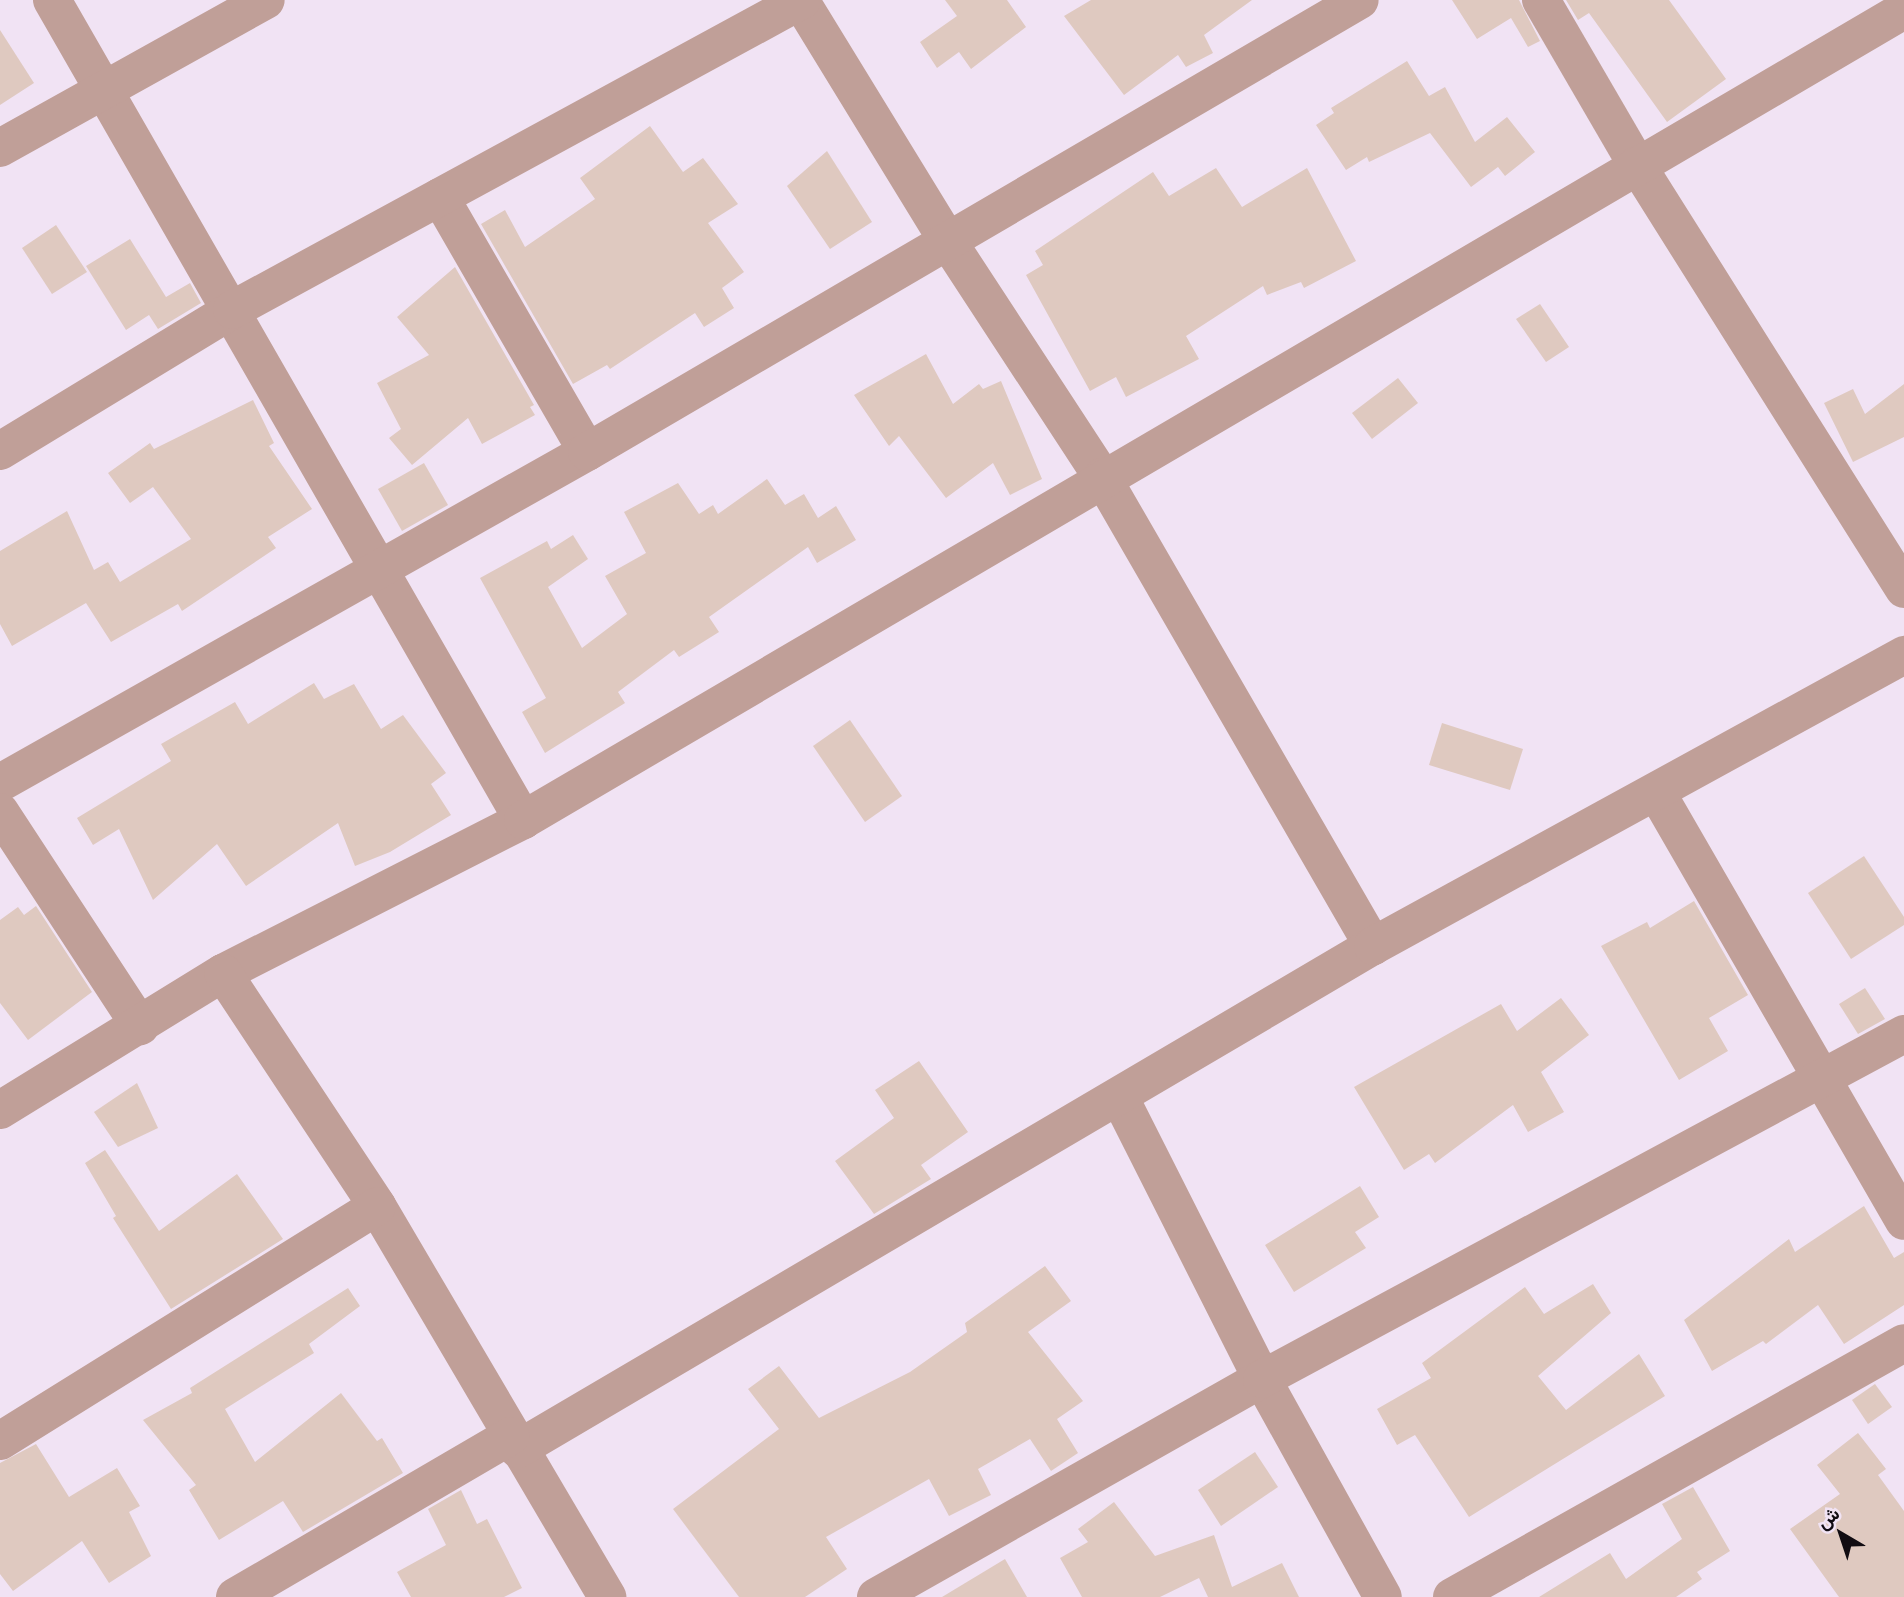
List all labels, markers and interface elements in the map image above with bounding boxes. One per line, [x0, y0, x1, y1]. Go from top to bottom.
north arrow [1806, 1499, 1876, 1569]
text: ش [1811, 1501, 1844, 1534]

